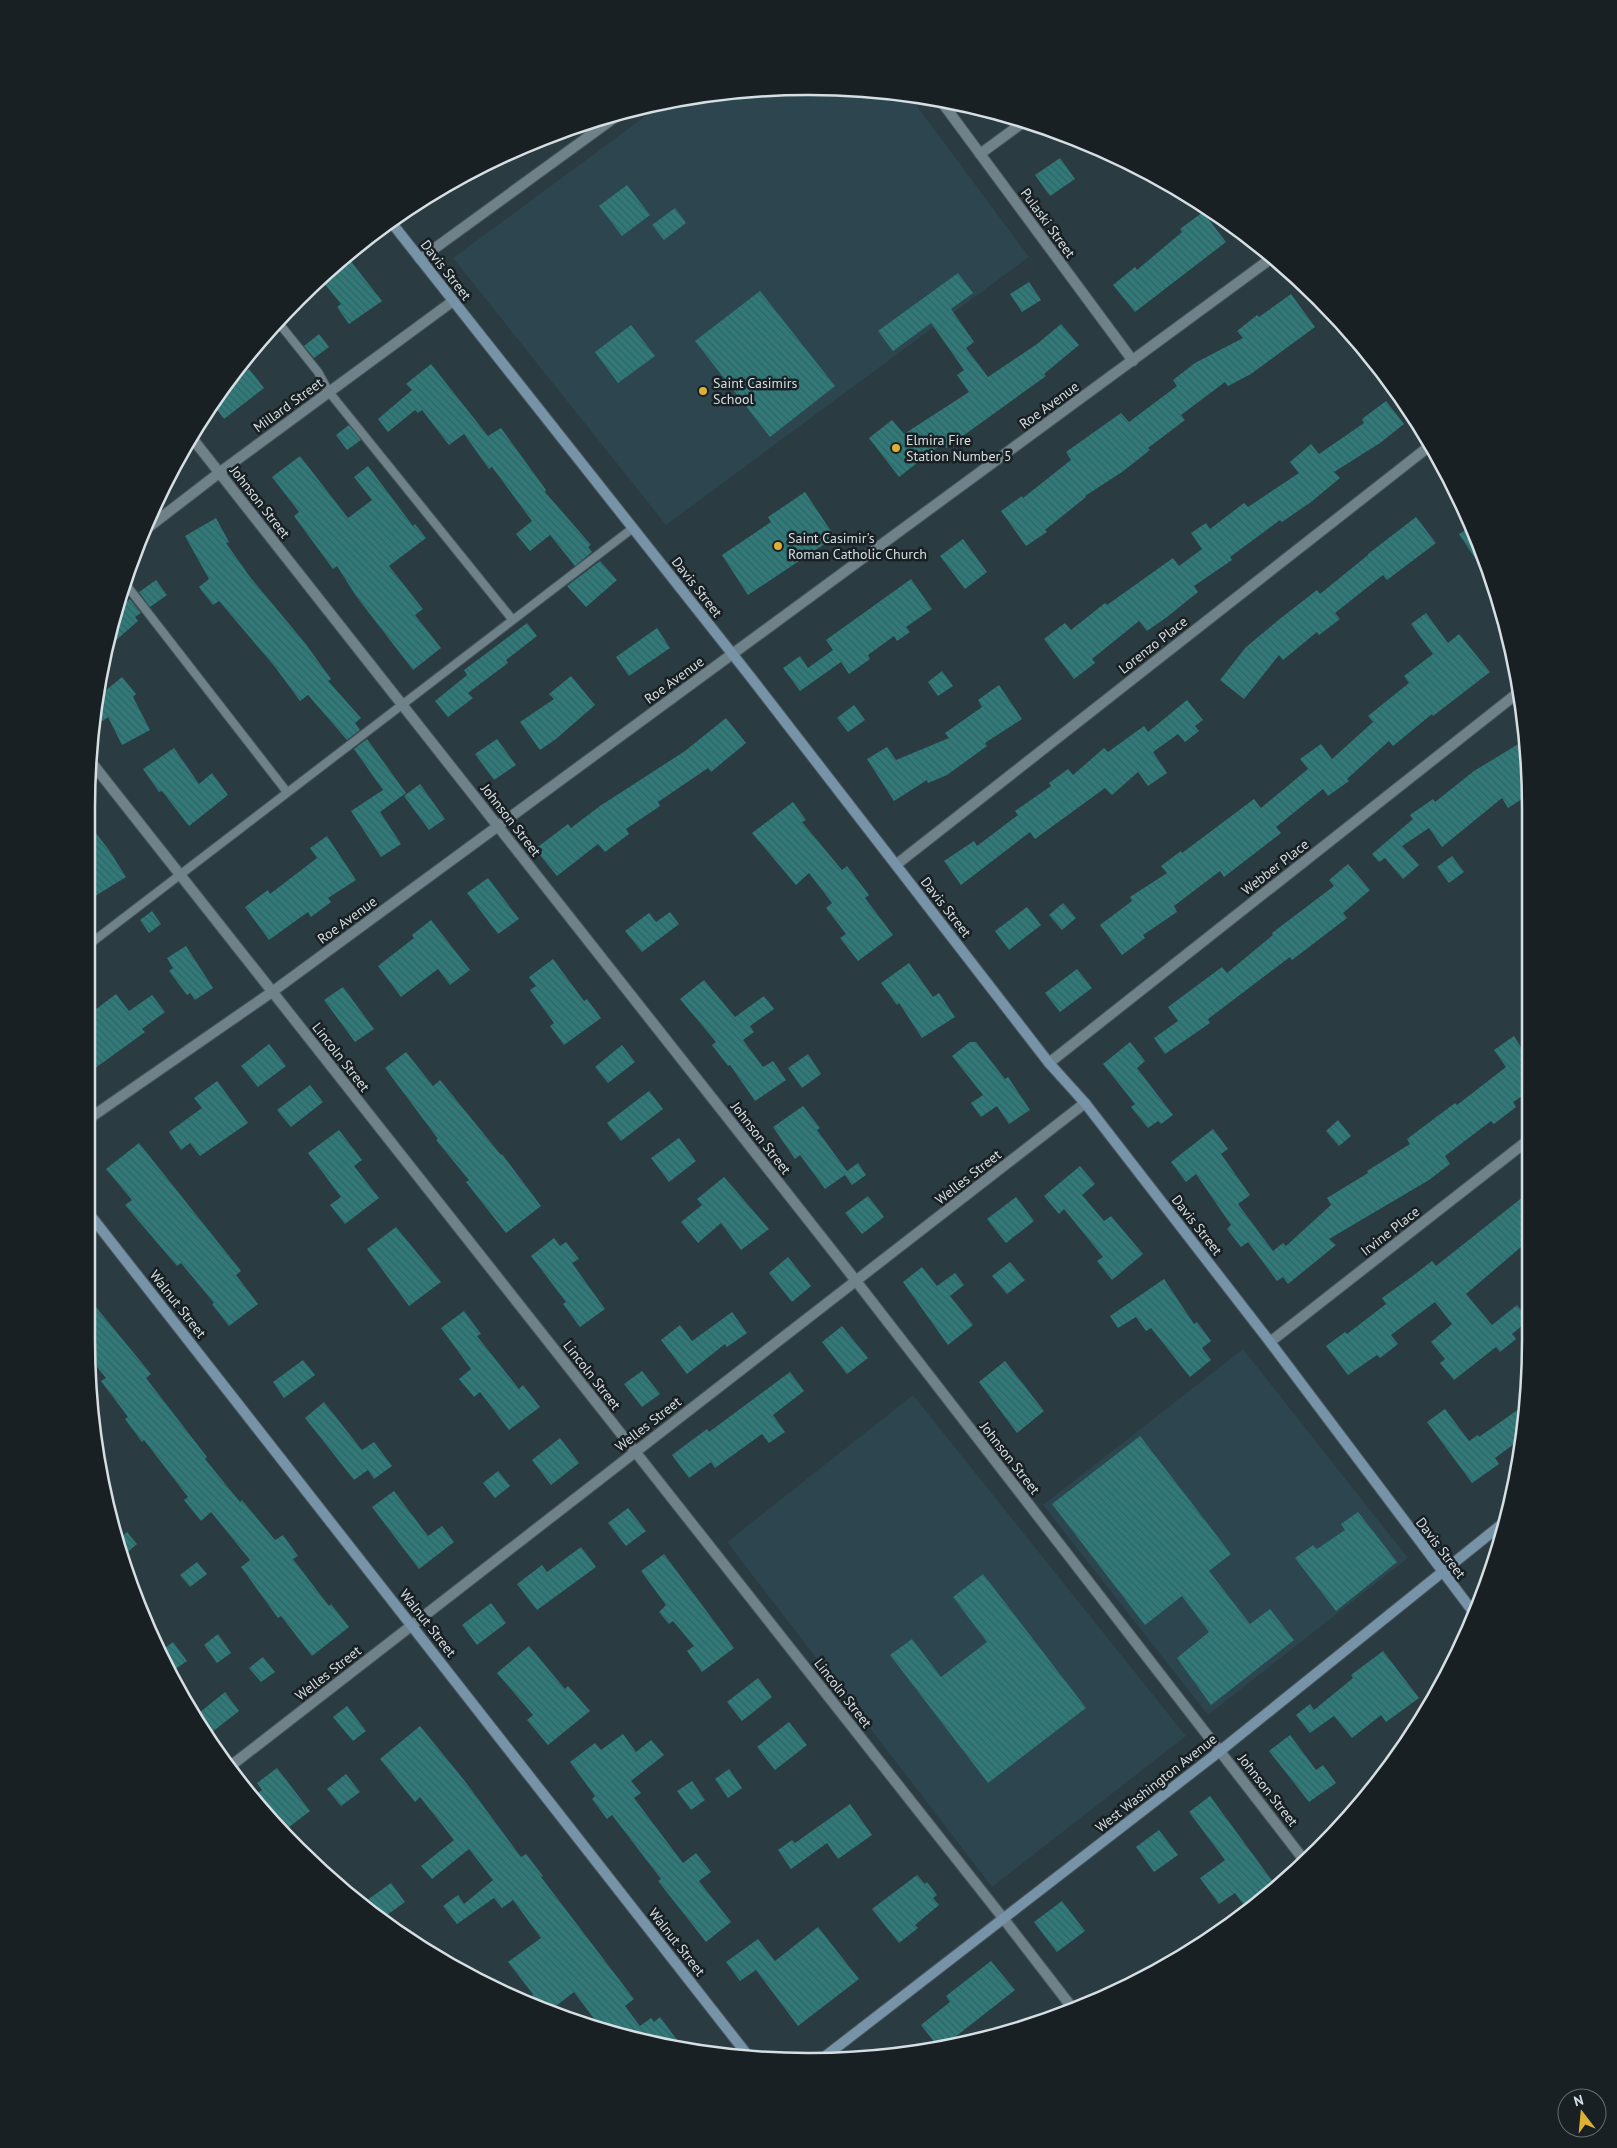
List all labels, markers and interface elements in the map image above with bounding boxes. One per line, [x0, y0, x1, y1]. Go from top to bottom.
street label: Pulaski Street [1017, 185, 1079, 262]
street label: Davis Street [417, 236, 475, 304]
street label: Millard Street [250, 374, 327, 436]
place label: Saint Casimirs School [713, 374, 797, 408]
street label: Roe Avenue [1016, 377, 1082, 433]
marker: Saint Casimirs School [697, 385, 709, 397]
place label: Elmira Fire Station Number 5 [906, 431, 1012, 465]
marker: Elmira Fire Station Number 5 [890, 442, 902, 454]
street label: Johnson Street [225, 461, 294, 542]
place label: Saint Casimir's Roman Catholic Church [788, 529, 927, 563]
marker: Saint Casimir's Roman Catholic Church [772, 540, 784, 552]
street label: Davis Street [668, 553, 726, 621]
street label: Lorenzo Place [1115, 612, 1191, 678]
street label: Roe Avenue [641, 652, 707, 708]
street label: Johnson Street [476, 779, 545, 860]
street label: Webber Place [1238, 835, 1312, 899]
street label: Davis Street [917, 873, 975, 941]
street label: Roe Avenue [314, 892, 380, 948]
street label: Lincoln Street [308, 1019, 374, 1096]
street label: Johnson Street [726, 1097, 795, 1178]
street label: Welles Street [931, 1145, 1005, 1208]
street label: Davis Street [1168, 1191, 1226, 1259]
street label: Irvine Place [1357, 1202, 1423, 1260]
street label: Walnut Street [146, 1266, 210, 1342]
street label: Lincoln Street [559, 1337, 625, 1414]
street label: Welles Street [611, 1392, 685, 1455]
street label: Johnson Street [975, 1417, 1044, 1498]
street label: Davis Street [1412, 1514, 1470, 1582]
street label: Walnut Street [396, 1585, 460, 1661]
street label: Welles Street [291, 1641, 365, 1704]
street label: Lincoln Street [810, 1655, 876, 1732]
street label: West Washington Avenue [1092, 1730, 1220, 1836]
street label: Johnson Street [1233, 1749, 1302, 1830]
street label: Walnut Street [645, 1904, 709, 1980]
north arrow [1557, 2088, 1607, 2138]
text: N [1572, 2091, 1585, 2110]

